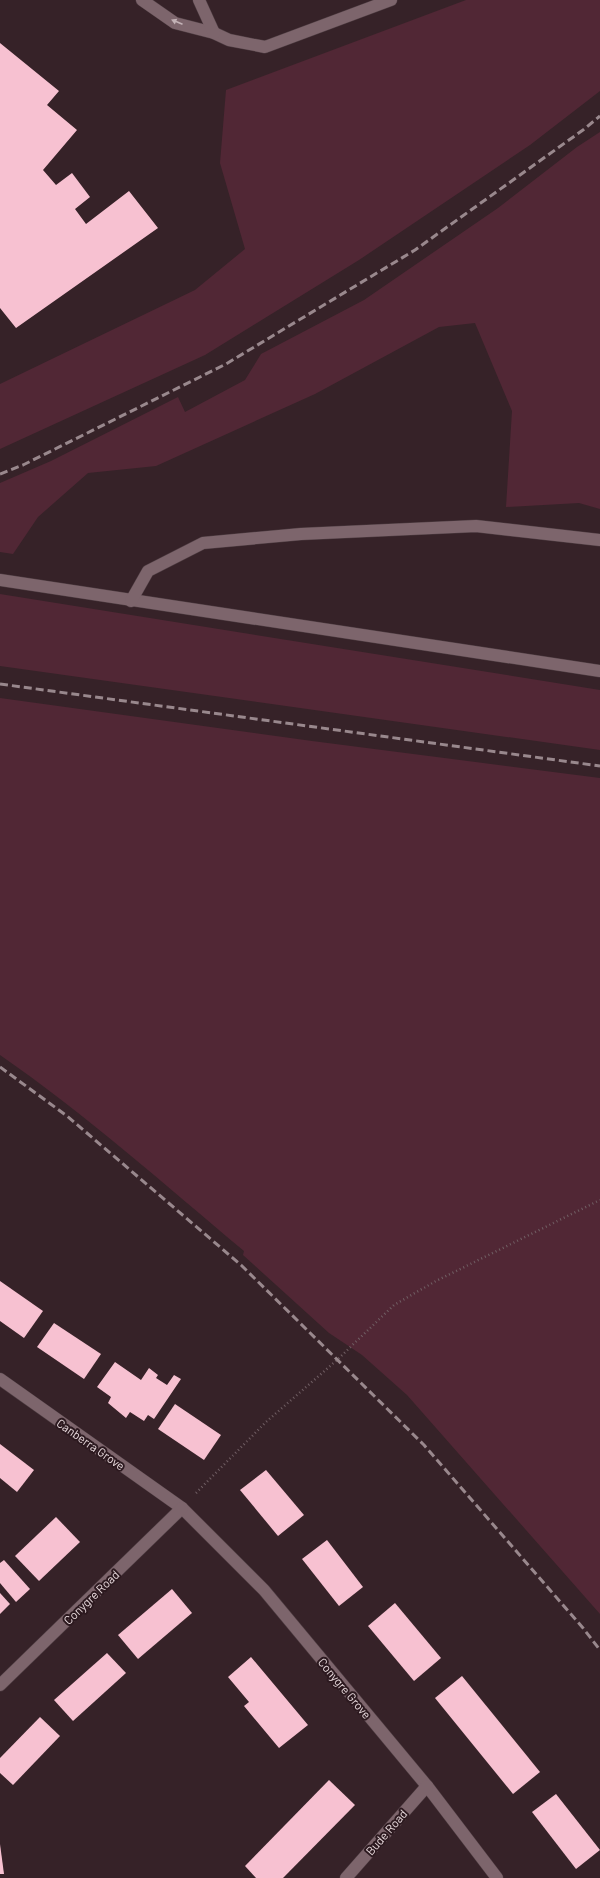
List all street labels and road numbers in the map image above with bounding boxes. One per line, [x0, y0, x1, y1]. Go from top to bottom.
street label: Canberra Grove [54, 1415, 128, 1473]
street label: Conygre Road [60, 1567, 122, 1627]
street label: Conygre Grove [316, 1655, 374, 1721]
street label: Bude Road [362, 1806, 410, 1858]

